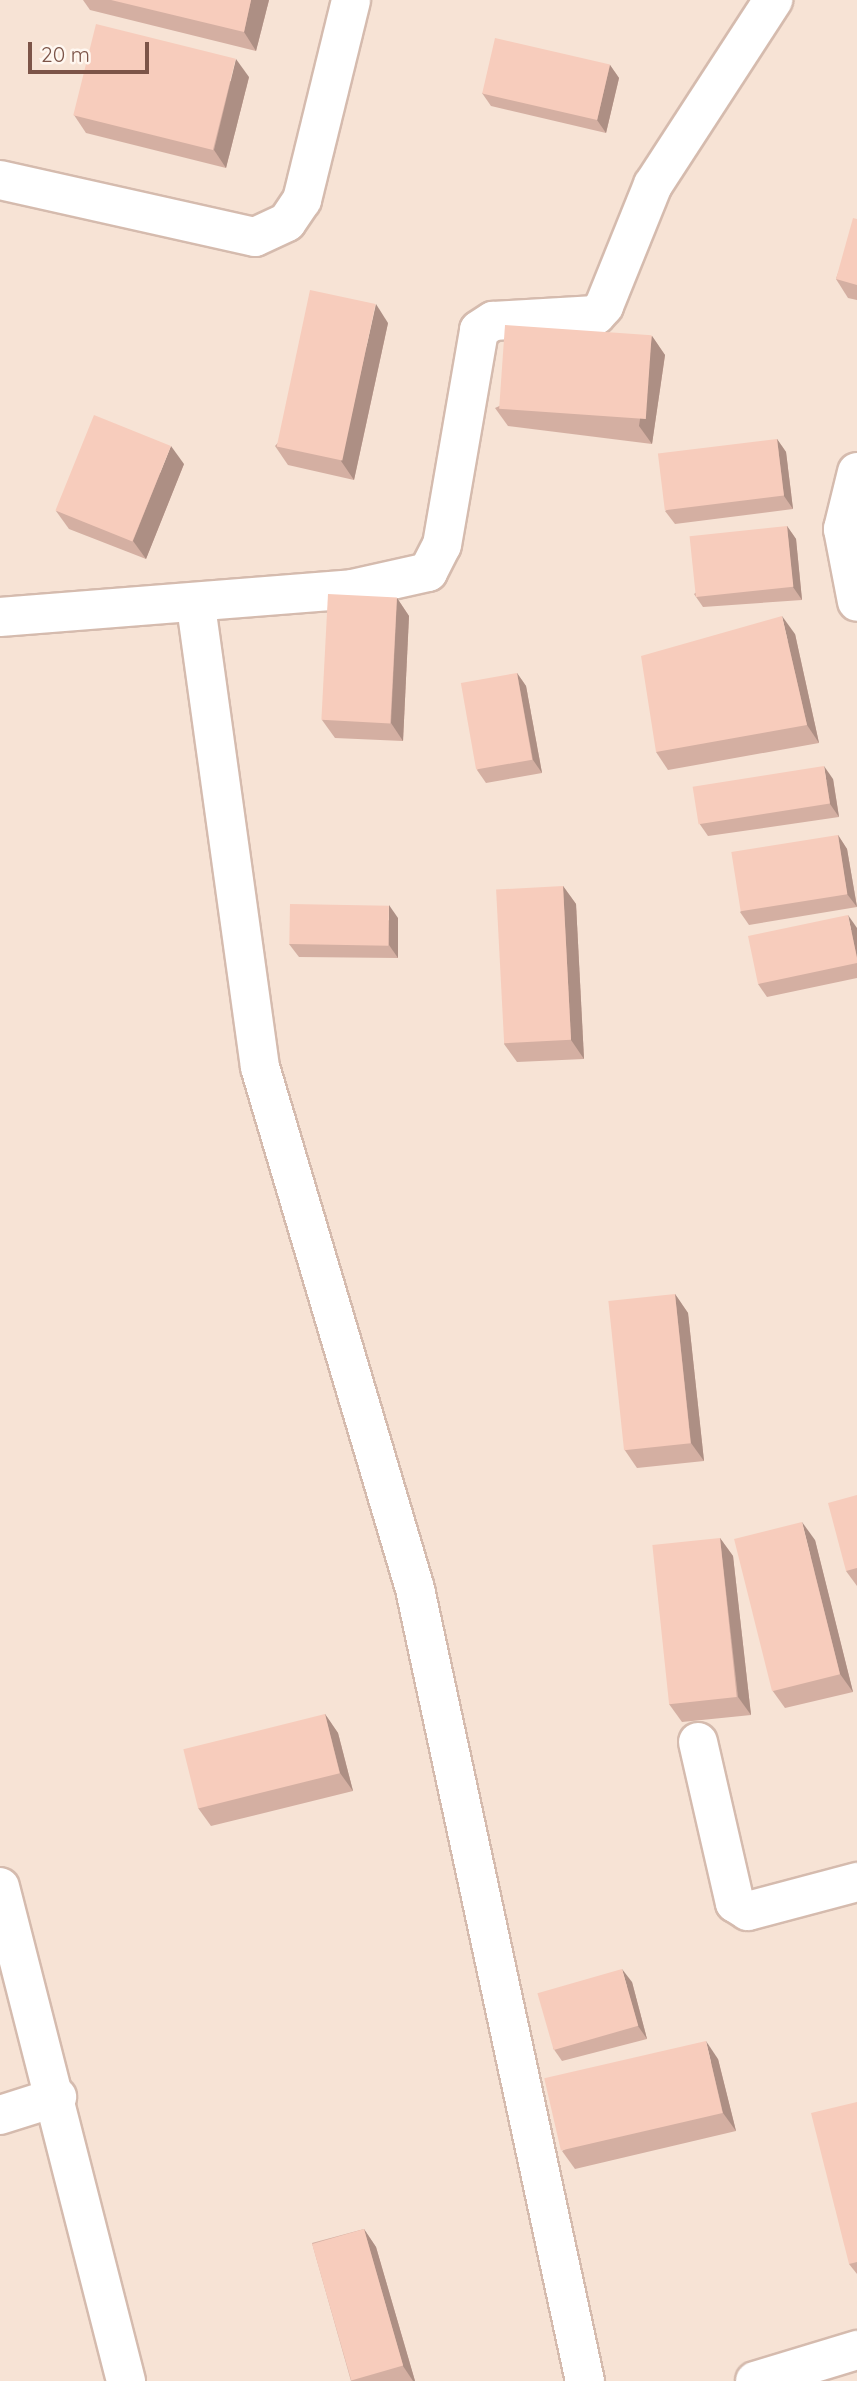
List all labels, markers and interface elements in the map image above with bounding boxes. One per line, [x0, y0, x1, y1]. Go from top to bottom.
scale bar [32, 28, 152, 72]
text: 20 m [41, 41, 90, 67]

